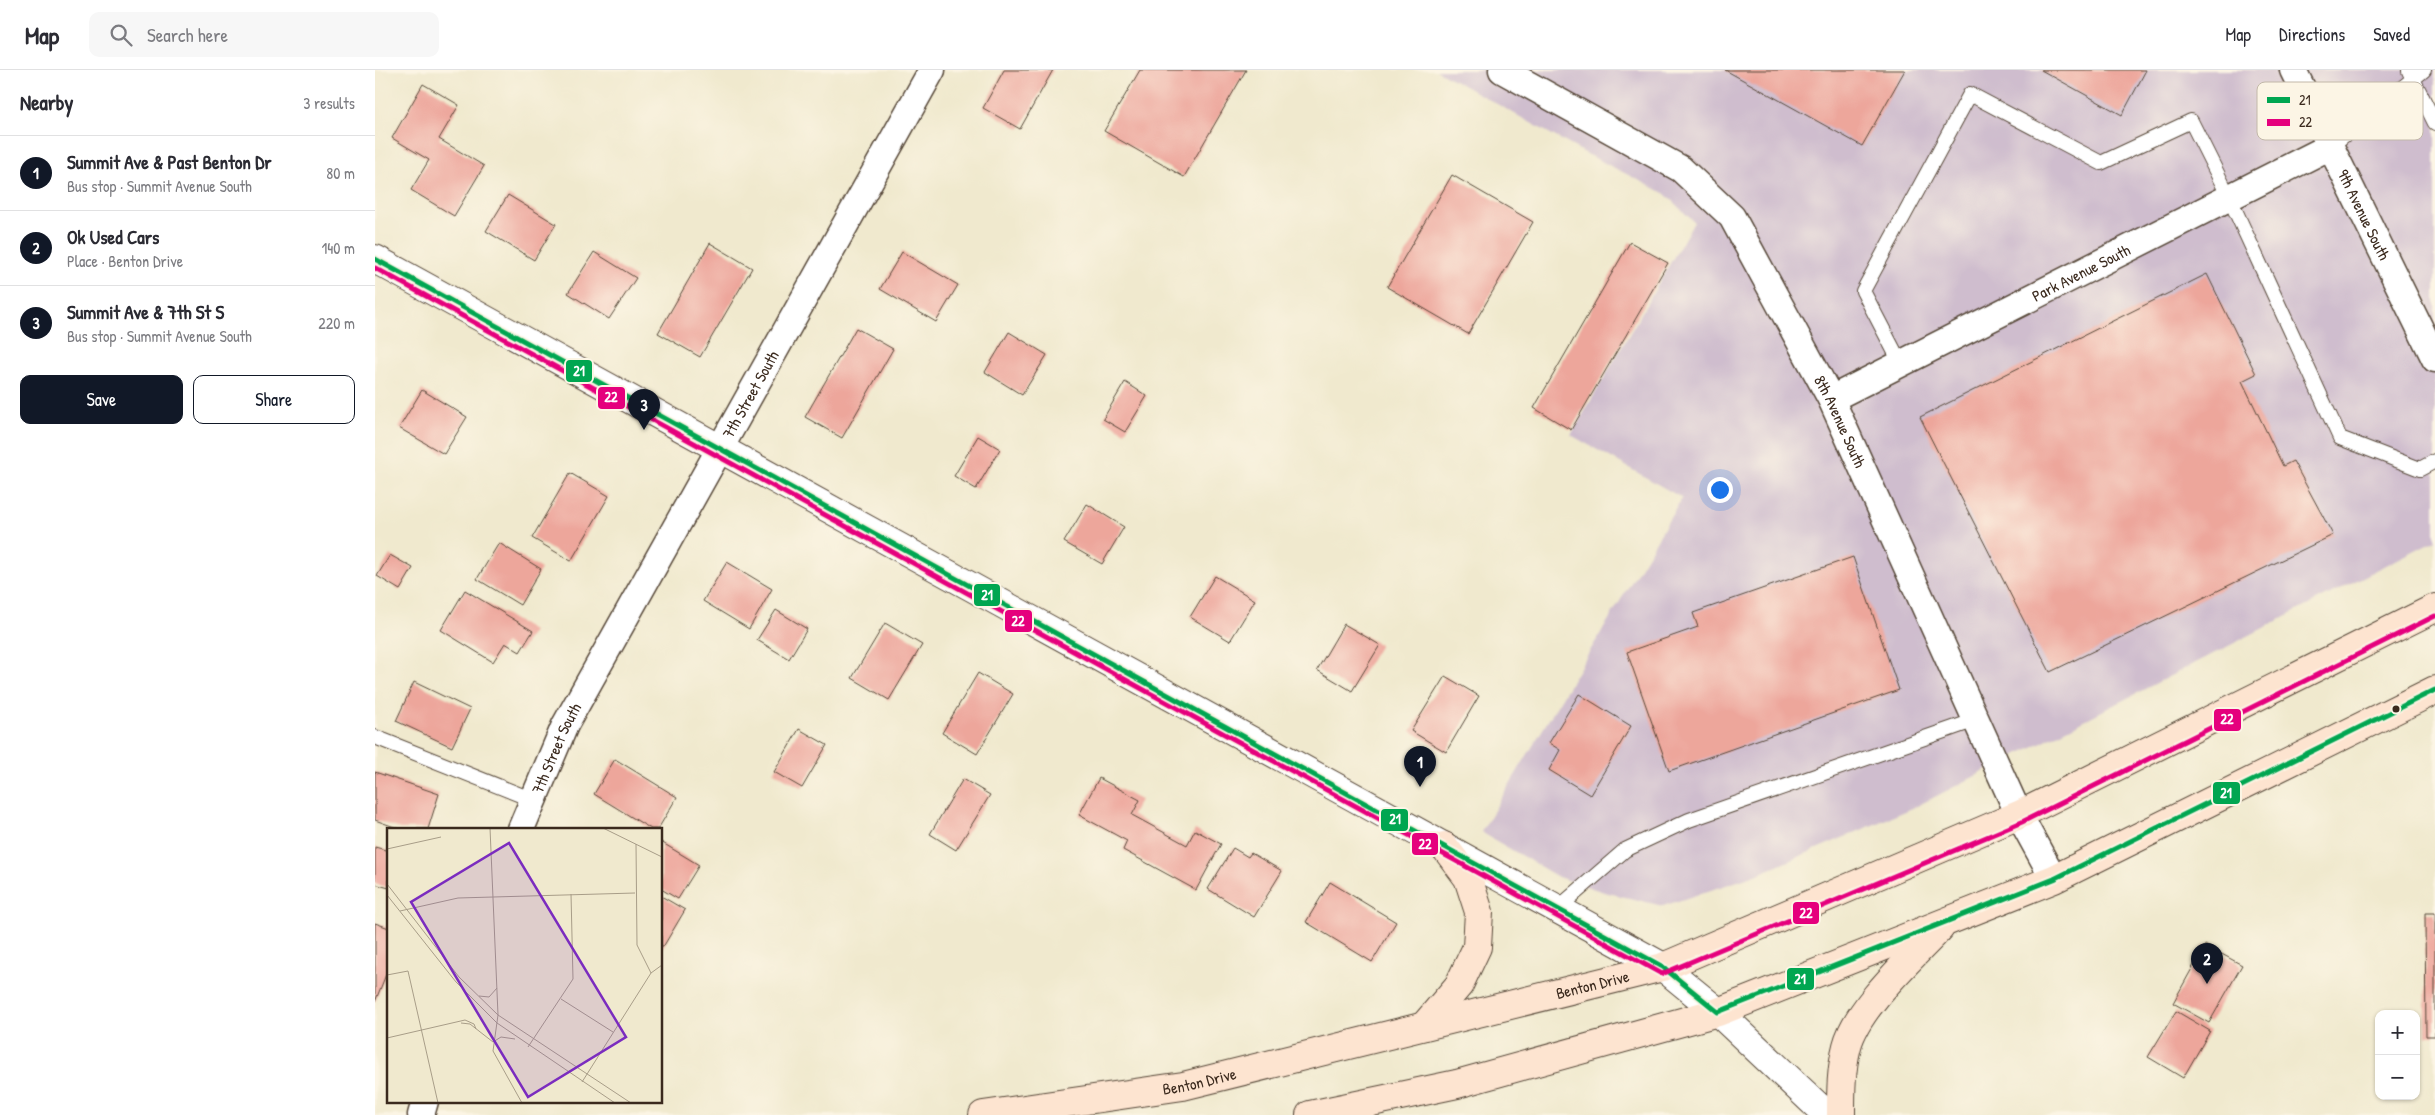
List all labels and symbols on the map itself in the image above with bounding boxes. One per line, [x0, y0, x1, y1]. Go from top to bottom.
legend [2257, 82, 2423, 140]
text: 21 [2299, 90, 2311, 109]
text: 22 [2299, 112, 2313, 131]
street label: 9th Avenue South [2332, 165, 2396, 264]
street label: Park Avenue South [2028, 238, 2134, 307]
street label: 7th Street South [717, 346, 784, 442]
line badge: 21 [565, 359, 593, 383]
text: 21 [573, 361, 585, 380]
street label: 8th Avenue South [1809, 371, 1872, 471]
line badge: 22 [597, 386, 626, 410]
text: 22 [604, 387, 618, 406]
pin: 3 [628, 389, 660, 430]
your location [1707, 477, 1733, 503]
line badge: 21 [973, 583, 1001, 607]
text: 21 [981, 585, 993, 604]
line badge: 22 [1004, 609, 1033, 633]
text: 22 [1011, 611, 1025, 630]
street label: 7th Street South [526, 699, 586, 797]
unlabelled marker [2391, 704, 2401, 714]
line badge: 22 [2213, 708, 2242, 732]
text: 22 [2220, 709, 2234, 728]
pin: 1 [1404, 746, 1436, 787]
line badge: 21 [2212, 781, 2241, 805]
text: 21 [2220, 783, 2232, 802]
line badge: 21 [1380, 808, 1409, 832]
text: 21 [1389, 809, 1401, 828]
inset map [387, 828, 663, 1102]
line badge: 22 [1411, 832, 1439, 856]
text: 22 [1418, 834, 1432, 853]
line badge: 22 [1792, 901, 1820, 925]
text: 22 [1799, 903, 1813, 922]
pin: 2 [2191, 943, 2223, 984]
street label: Benton Drive [1554, 965, 1632, 1004]
line badge: 21 [1786, 967, 1815, 991]
text: 21 [1794, 969, 1806, 988]
street label: Benton Drive [1161, 1062, 1239, 1100]

